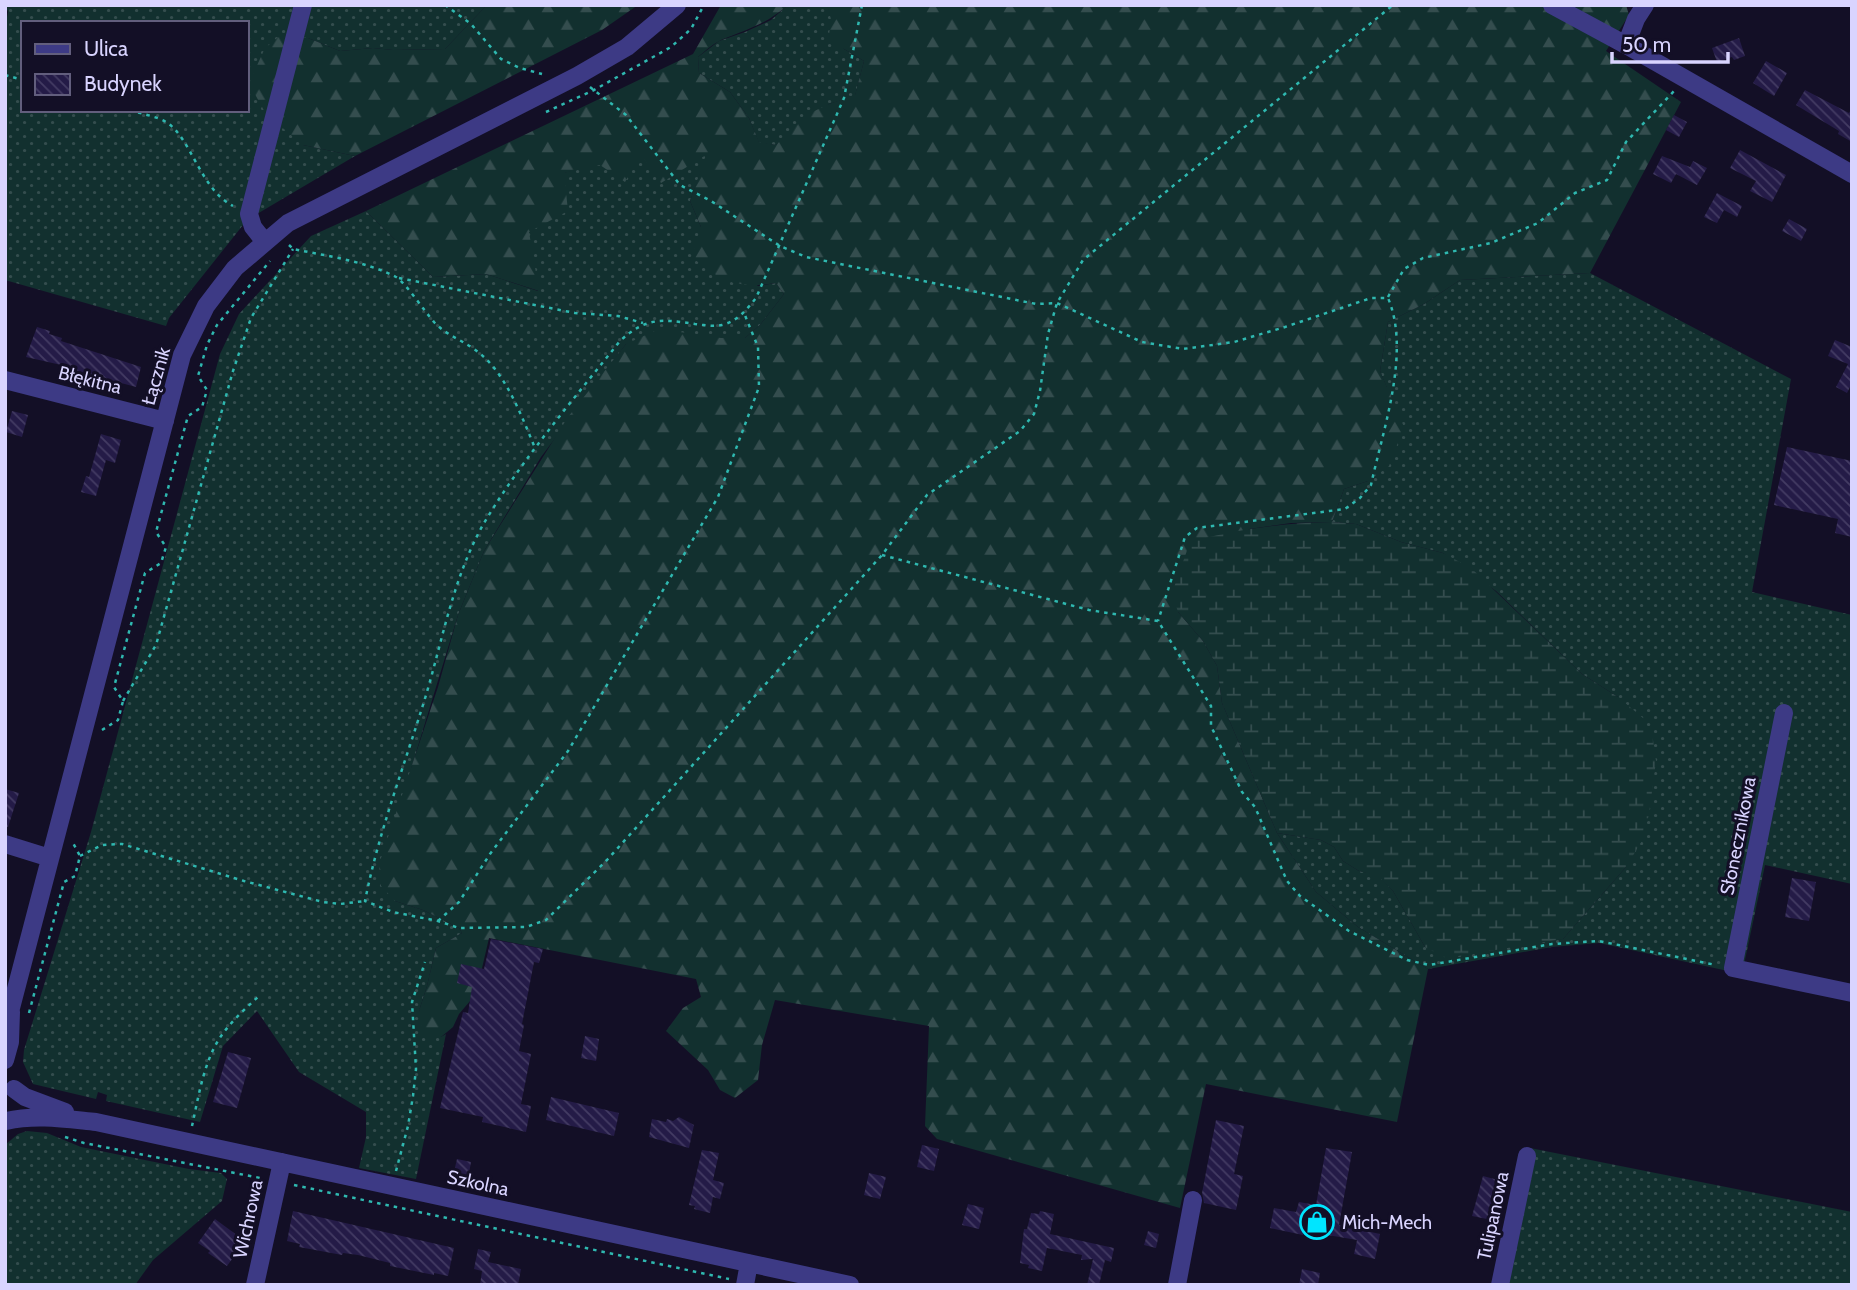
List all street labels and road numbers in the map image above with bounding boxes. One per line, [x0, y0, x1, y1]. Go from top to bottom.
street label: Łącznik [137, 344, 175, 408]
street label: Błękitna [56, 361, 124, 399]
street label: Słonecznikowa [1715, 775, 1761, 897]
street label: Szkolna [445, 1165, 511, 1201]
street label: Tulipanowa [1472, 1169, 1514, 1263]
street label: Wichrowa [228, 1178, 268, 1260]

